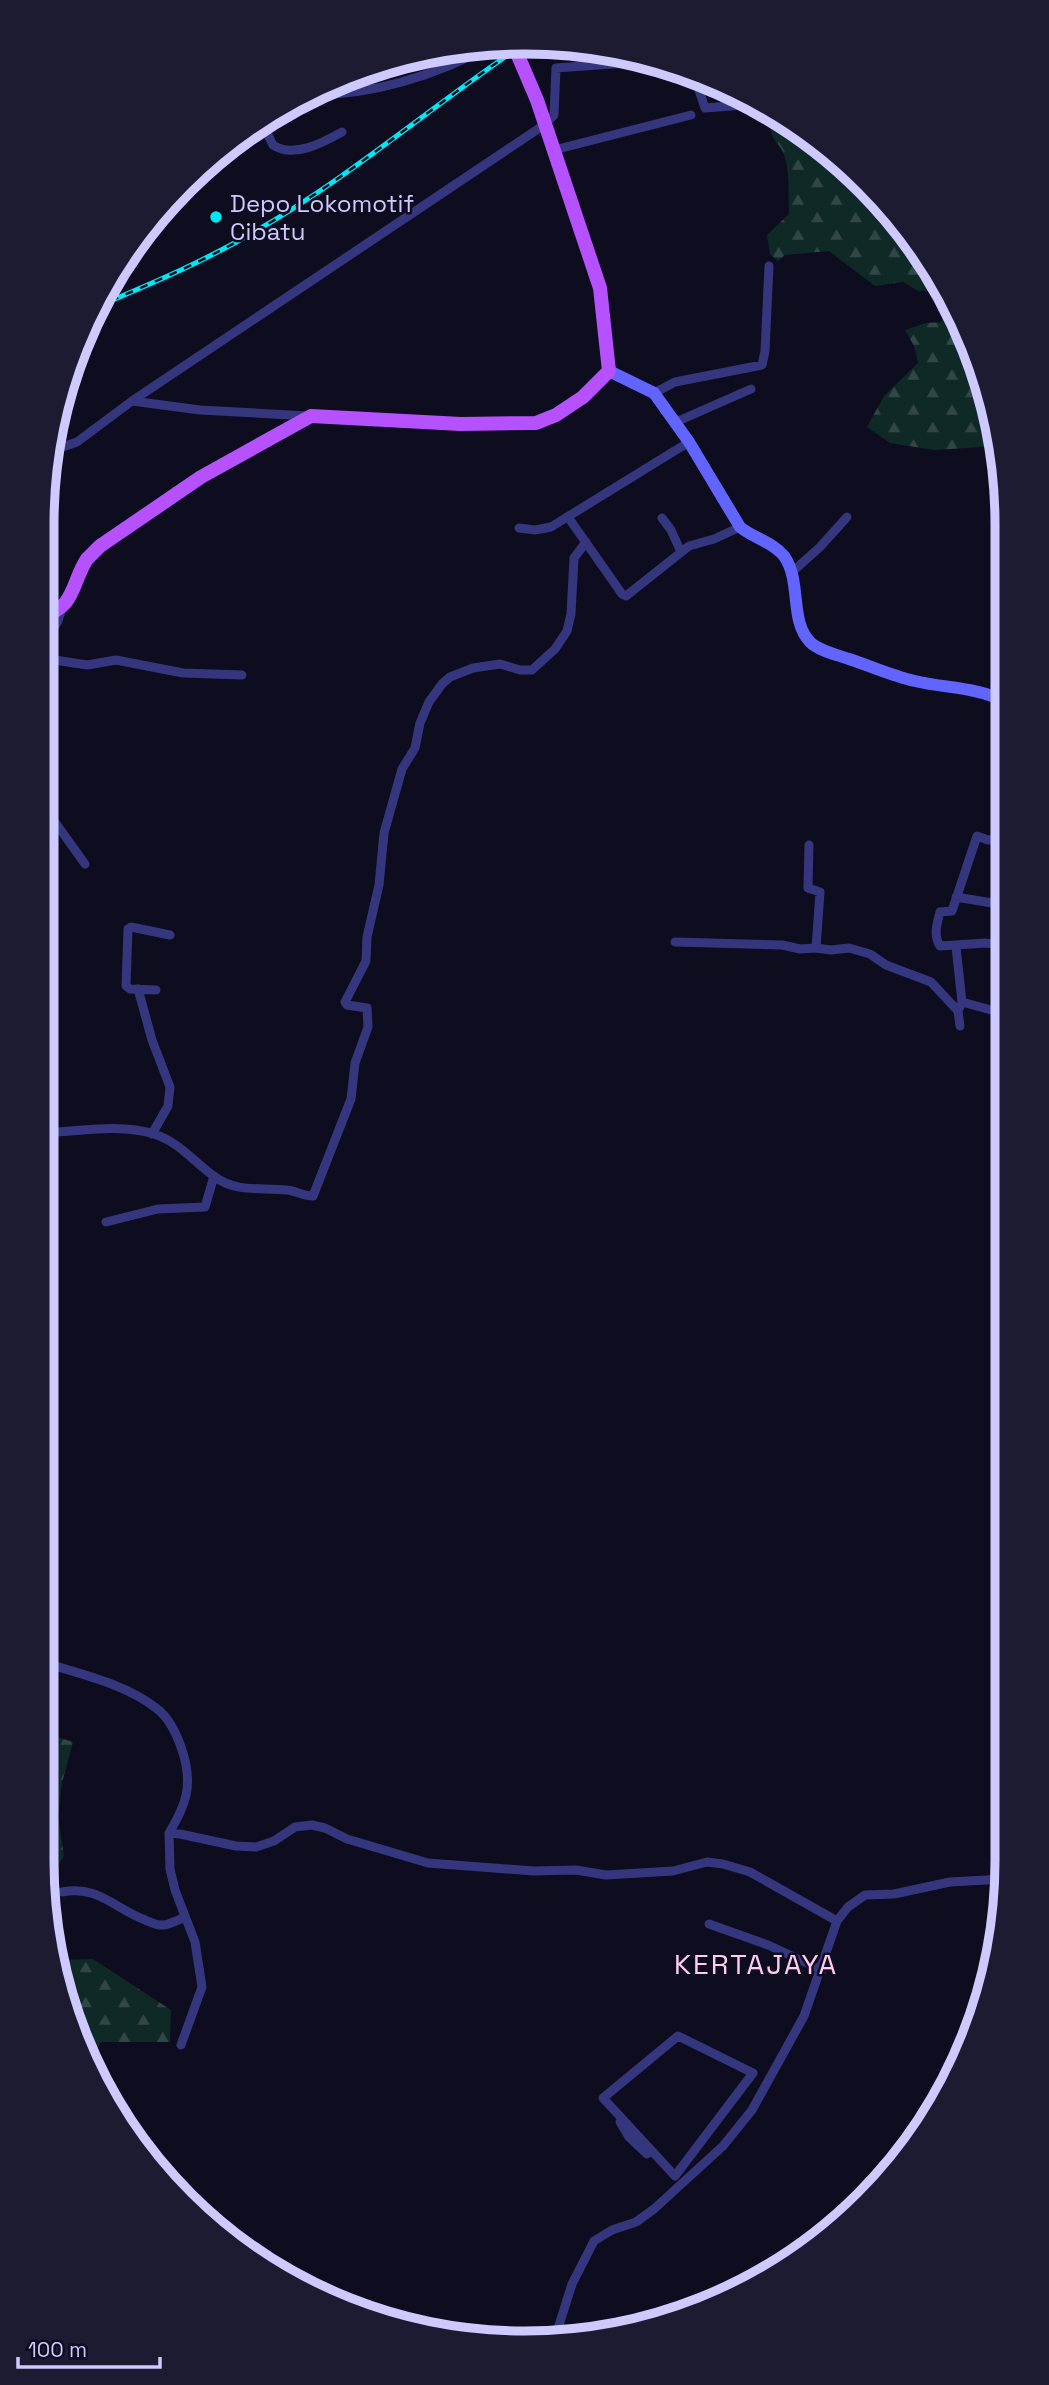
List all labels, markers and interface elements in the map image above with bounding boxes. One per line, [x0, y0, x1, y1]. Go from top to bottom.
place label: Depo Lokomotif Cibatu [230, 188, 414, 247]
marker: Depo Lokomotif Cibatu [208, 209, 224, 225]
district label: KERTAJAYA [674, 1946, 838, 1982]
scale bar [18, 2326, 159, 2370]
text: 100 m [28, 2336, 87, 2363]

